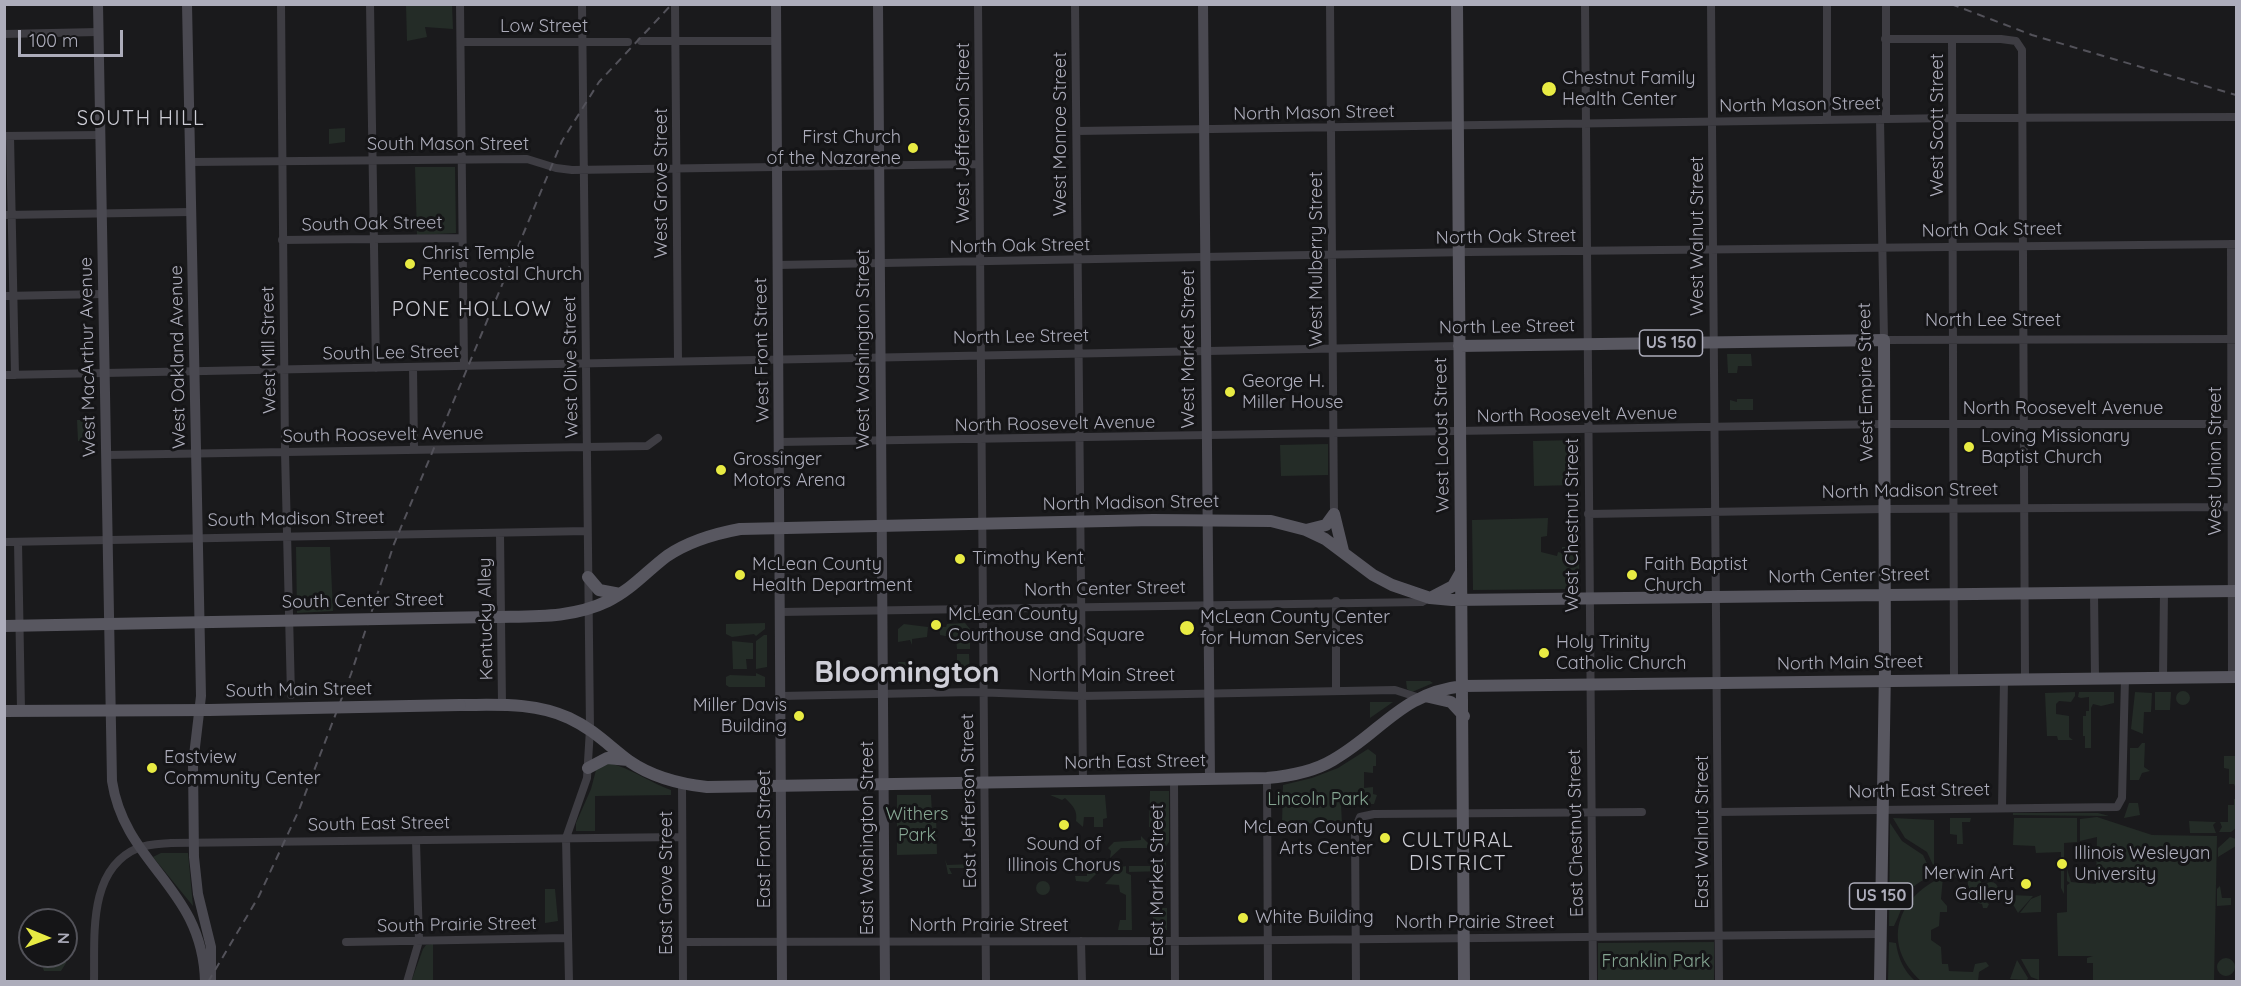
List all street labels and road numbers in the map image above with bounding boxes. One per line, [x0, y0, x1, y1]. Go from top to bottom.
street label: Low Street [500, 16, 588, 38]
street label: West Jefferson Street [953, 42, 975, 224]
street label: West Monroe Street [1050, 52, 1072, 216]
street label: West Scott Street [1927, 53, 1949, 197]
street label: North Mason Street [1719, 93, 1881, 117]
street label: North Mason Street [1233, 101, 1395, 125]
street label: West Grove Street [651, 108, 673, 258]
street label: South Mason Street [367, 134, 529, 156]
street label: West Walnut Street [1687, 156, 1709, 316]
street label: West Mulberry Street [1306, 171, 1328, 347]
street label: South Oak Street [301, 212, 443, 236]
street label: North Oak Street [1922, 218, 2062, 242]
street label: North Oak Street [1436, 225, 1576, 249]
street label: North Oak Street [950, 234, 1090, 258]
street label: West Washington Street [853, 249, 875, 449]
street label: West MacArthur Avenue [75, 257, 101, 457]
street label: West Oakland Avenue [166, 265, 190, 449]
street label: West Market Street [1178, 269, 1200, 429]
street label: West Front Street [750, 277, 774, 423]
street label: West Mill Street [257, 286, 281, 414]
street label: West Olive Street [559, 296, 583, 438]
street label: West Empire Street [1854, 302, 1878, 462]
street label: North Lee Street [1925, 310, 2061, 332]
street label: North Lee Street [1439, 315, 1575, 339]
street label: North Lee Street [953, 325, 1089, 349]
road number: US 150 [1640, 330, 1702, 356]
street label: South Lee Street [323, 341, 459, 365]
street label: West Locust Street [1430, 357, 1454, 513]
street label: West Union Street [2205, 386, 2227, 536]
street label: North Roosevelt Avenue [1963, 398, 2163, 420]
street label: North Roosevelt Avenue [1477, 402, 1677, 428]
street label: North Roosevelt Avenue [955, 411, 1155, 437]
street label: South Roosevelt Avenue [282, 422, 484, 448]
street label: West Chestnut Street [1562, 438, 1584, 612]
street label: North Madison Street [1822, 479, 1998, 503]
street label: North Madison Street [1043, 491, 1219, 515]
street label: South Madison Street [207, 507, 385, 531]
street label: Kentucky Alley [474, 557, 498, 681]
street label: North Center Street [1768, 564, 1930, 588]
street label: North Center Street [1024, 577, 1186, 601]
street label: South Center Street [282, 589, 444, 613]
street label: North Main Street [1777, 651, 1923, 675]
street label: North Main Street [1029, 665, 1175, 687]
street label: South Main Street [226, 678, 372, 702]
street label: East Jefferson Street [957, 713, 981, 889]
street label: East Washington Street [857, 741, 879, 935]
street label: East Chestnut Street [1564, 749, 1588, 917]
street label: North East Street [1064, 750, 1206, 774]
street label: East Walnut Street [1692, 755, 1714, 909]
street label: East Front Street [754, 770, 776, 908]
street label: North East Street [1848, 779, 1990, 803]
street label: East Market Street [1147, 804, 1169, 956]
street label: East Grove Street [656, 811, 678, 955]
street label: South East Street [308, 812, 450, 836]
road number: US 150 [1850, 883, 1912, 909]
street label: North Prairie Street [1395, 912, 1555, 934]
street label: South Prairie Street [377, 913, 537, 937]
street label: North Prairie Street [909, 915, 1069, 937]

